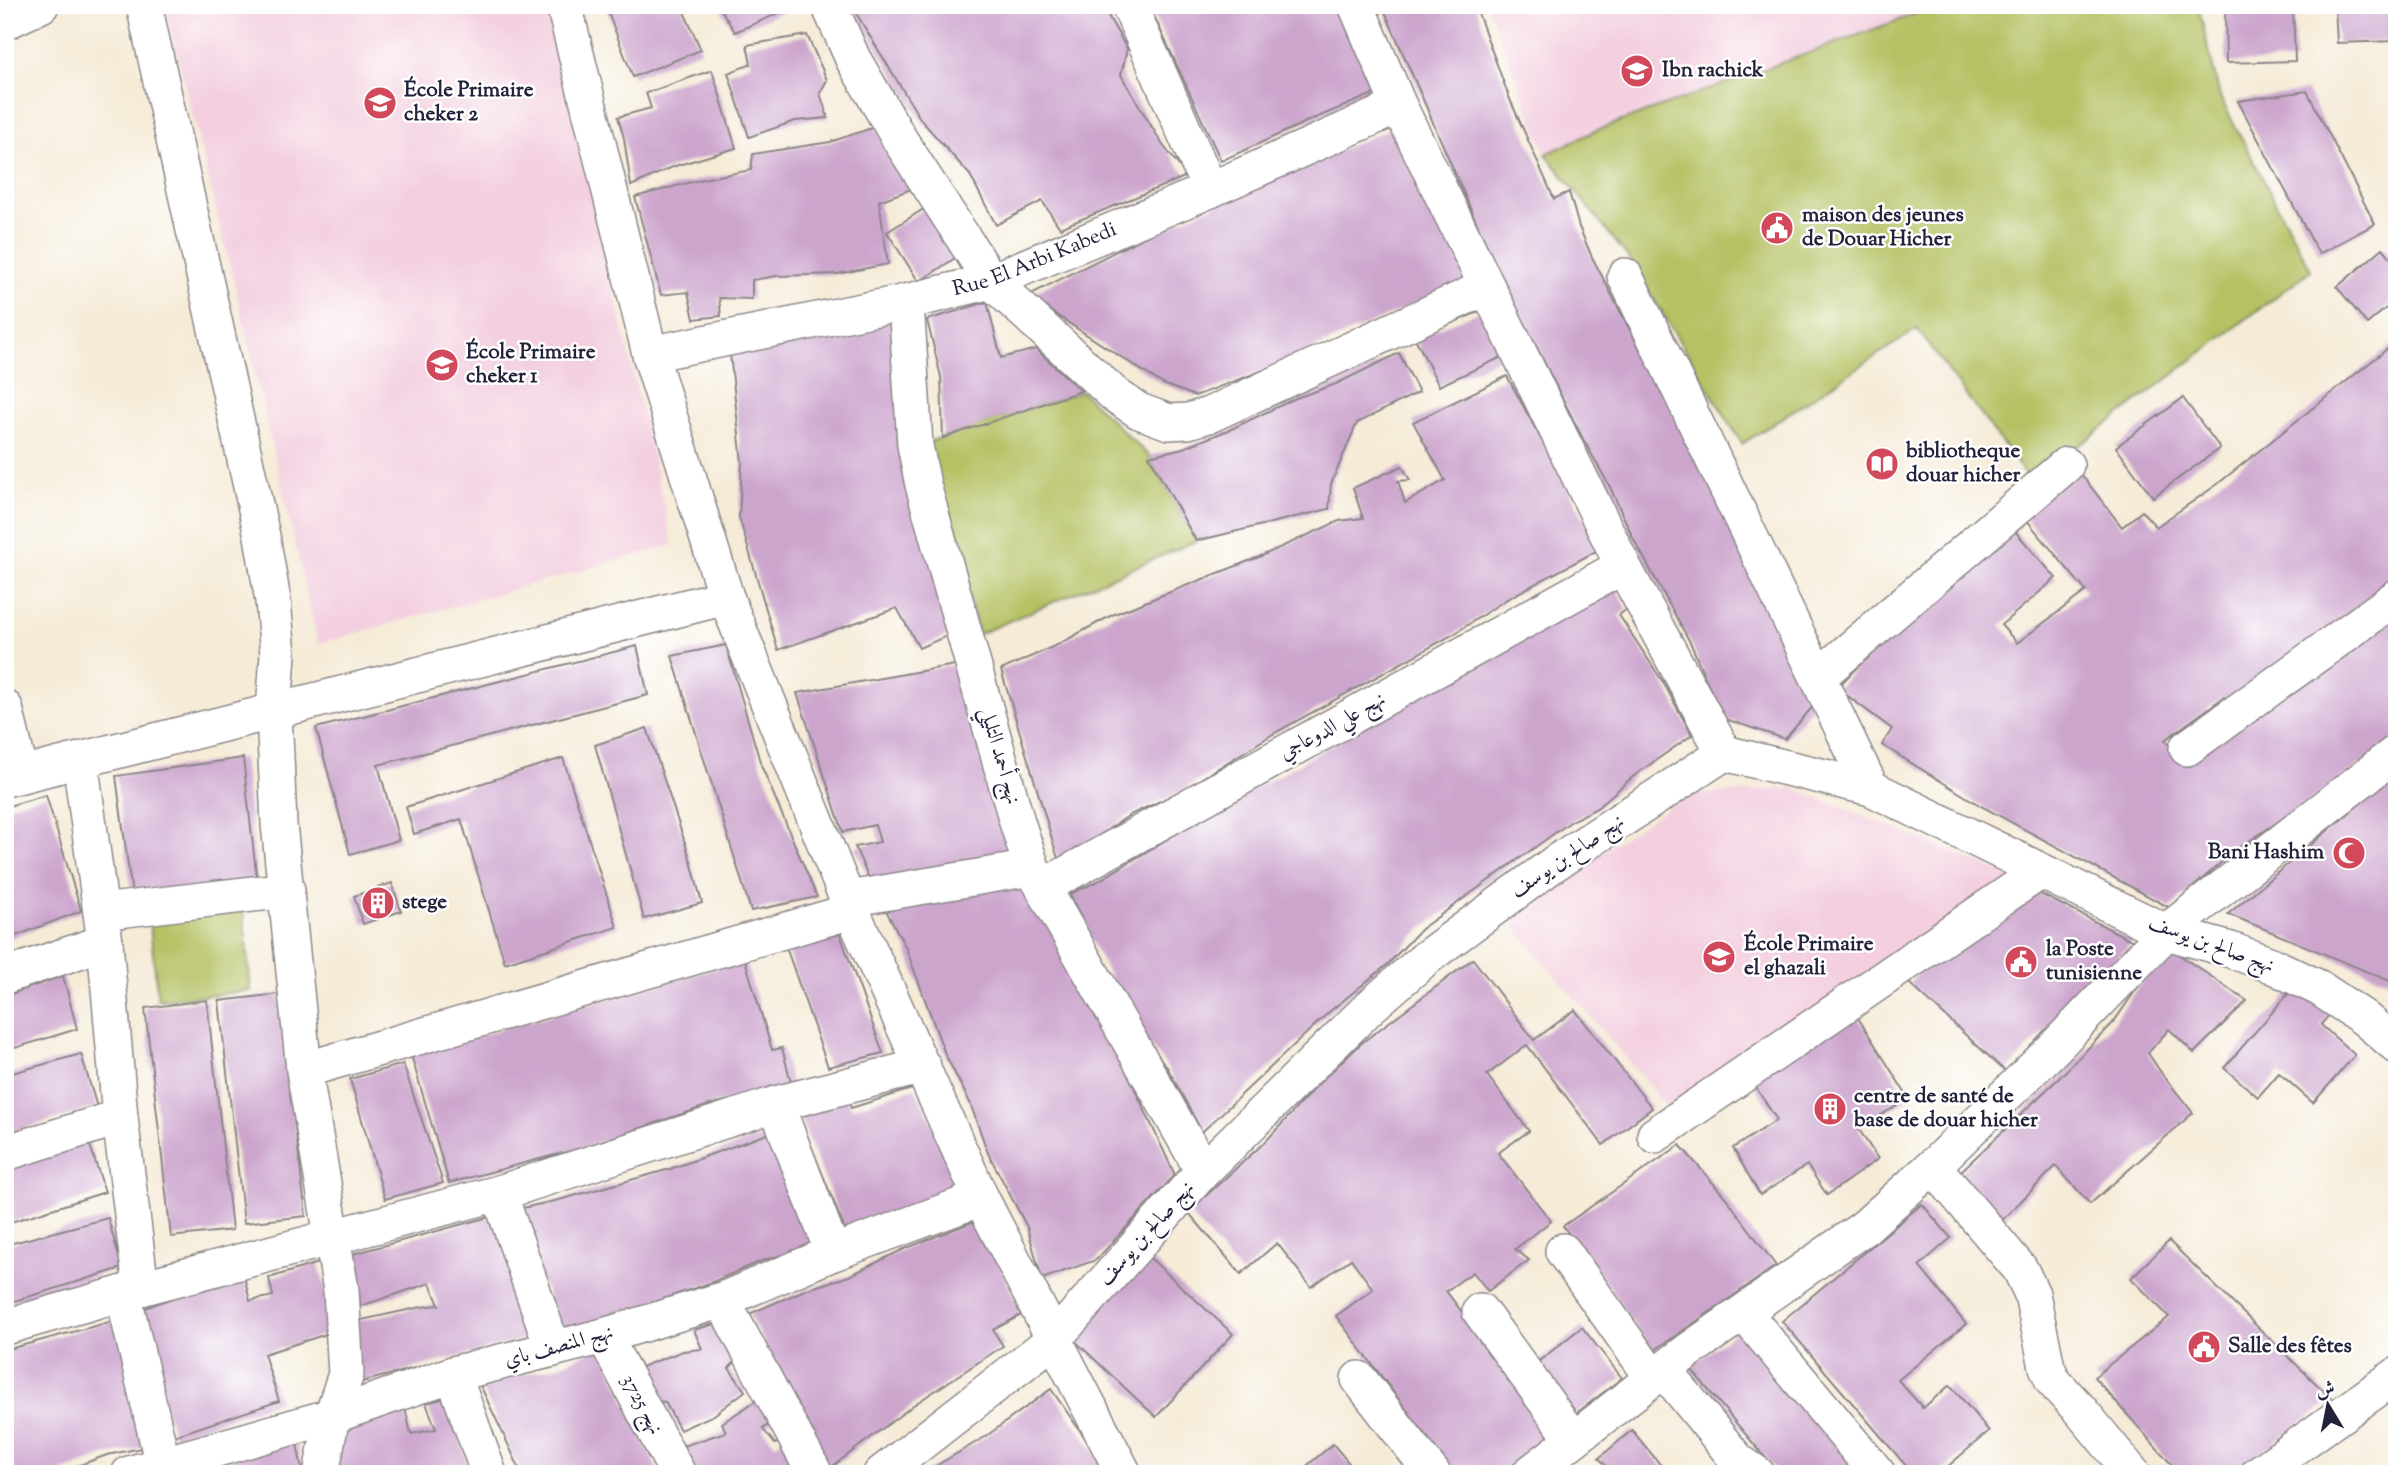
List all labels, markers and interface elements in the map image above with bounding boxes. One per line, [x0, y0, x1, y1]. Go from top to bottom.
school or university icon: Ibn rachick [1618, 52, 1656, 90]
place label: Ibn rachick [1662, 56, 1764, 86]
place label: École Primaire cheker 2 [404, 76, 534, 130]
school or university icon: École Primaire cheker 2 [361, 84, 399, 122]
place label: maison des jeunes de Douar Hicher [1802, 201, 1964, 255]
public building icon: maison des jeunes de Douar Hicher [1758, 209, 1796, 247]
street label: Rue El Arbi Kabedi [950, 215, 1122, 305]
place label: École Primaire cheker 1 [466, 338, 596, 392]
school or university icon: École Primaire cheker 1 [423, 346, 461, 384]
place label: bibliotheque douar hicher [1905, 437, 2020, 491]
library icon: bibliotheque douar hicher [1863, 445, 1901, 483]
street label: نهج علي الدوعاجي [1274, 685, 1393, 771]
street label: نهج أحمد التليلي [968, 703, 1029, 809]
street label: نهج صالح بن يوسف [1505, 808, 1632, 908]
mosque icon: Bani Hashim [2330, 834, 2368, 872]
place label: Bani Hashim [2208, 838, 2325, 868]
building icon: stege [359, 884, 397, 922]
place label: stege [402, 888, 447, 918]
street label: نهج صالح بن يوسف [2143, 908, 2278, 984]
place label: École Primaire el ghazali [1744, 930, 1874, 984]
place label: la Poste tunisienne [2046, 935, 2142, 989]
school or university icon: École Primaire el ghazali [1700, 938, 1738, 976]
public building icon: la Poste tunisienne [2002, 943, 2040, 981]
place label: centre de santé de base de douar hicher [1853, 1082, 2038, 1136]
building icon: centre de santé de base de douar hicher [1811, 1090, 1849, 1128]
street label: نهج صالح بن يوسف [1092, 1175, 1204, 1294]
street label: نهج المنصف باي [501, 1318, 617, 1378]
public building icon: Salle des fêtes [2185, 1328, 2223, 1366]
place label: Salle des fêtes [2228, 1332, 2352, 1362]
street label: نهج 3725 [611, 1369, 669, 1442]
north arrow [2294, 1370, 2364, 1440]
text: ش [2314, 1376, 2337, 1406]

